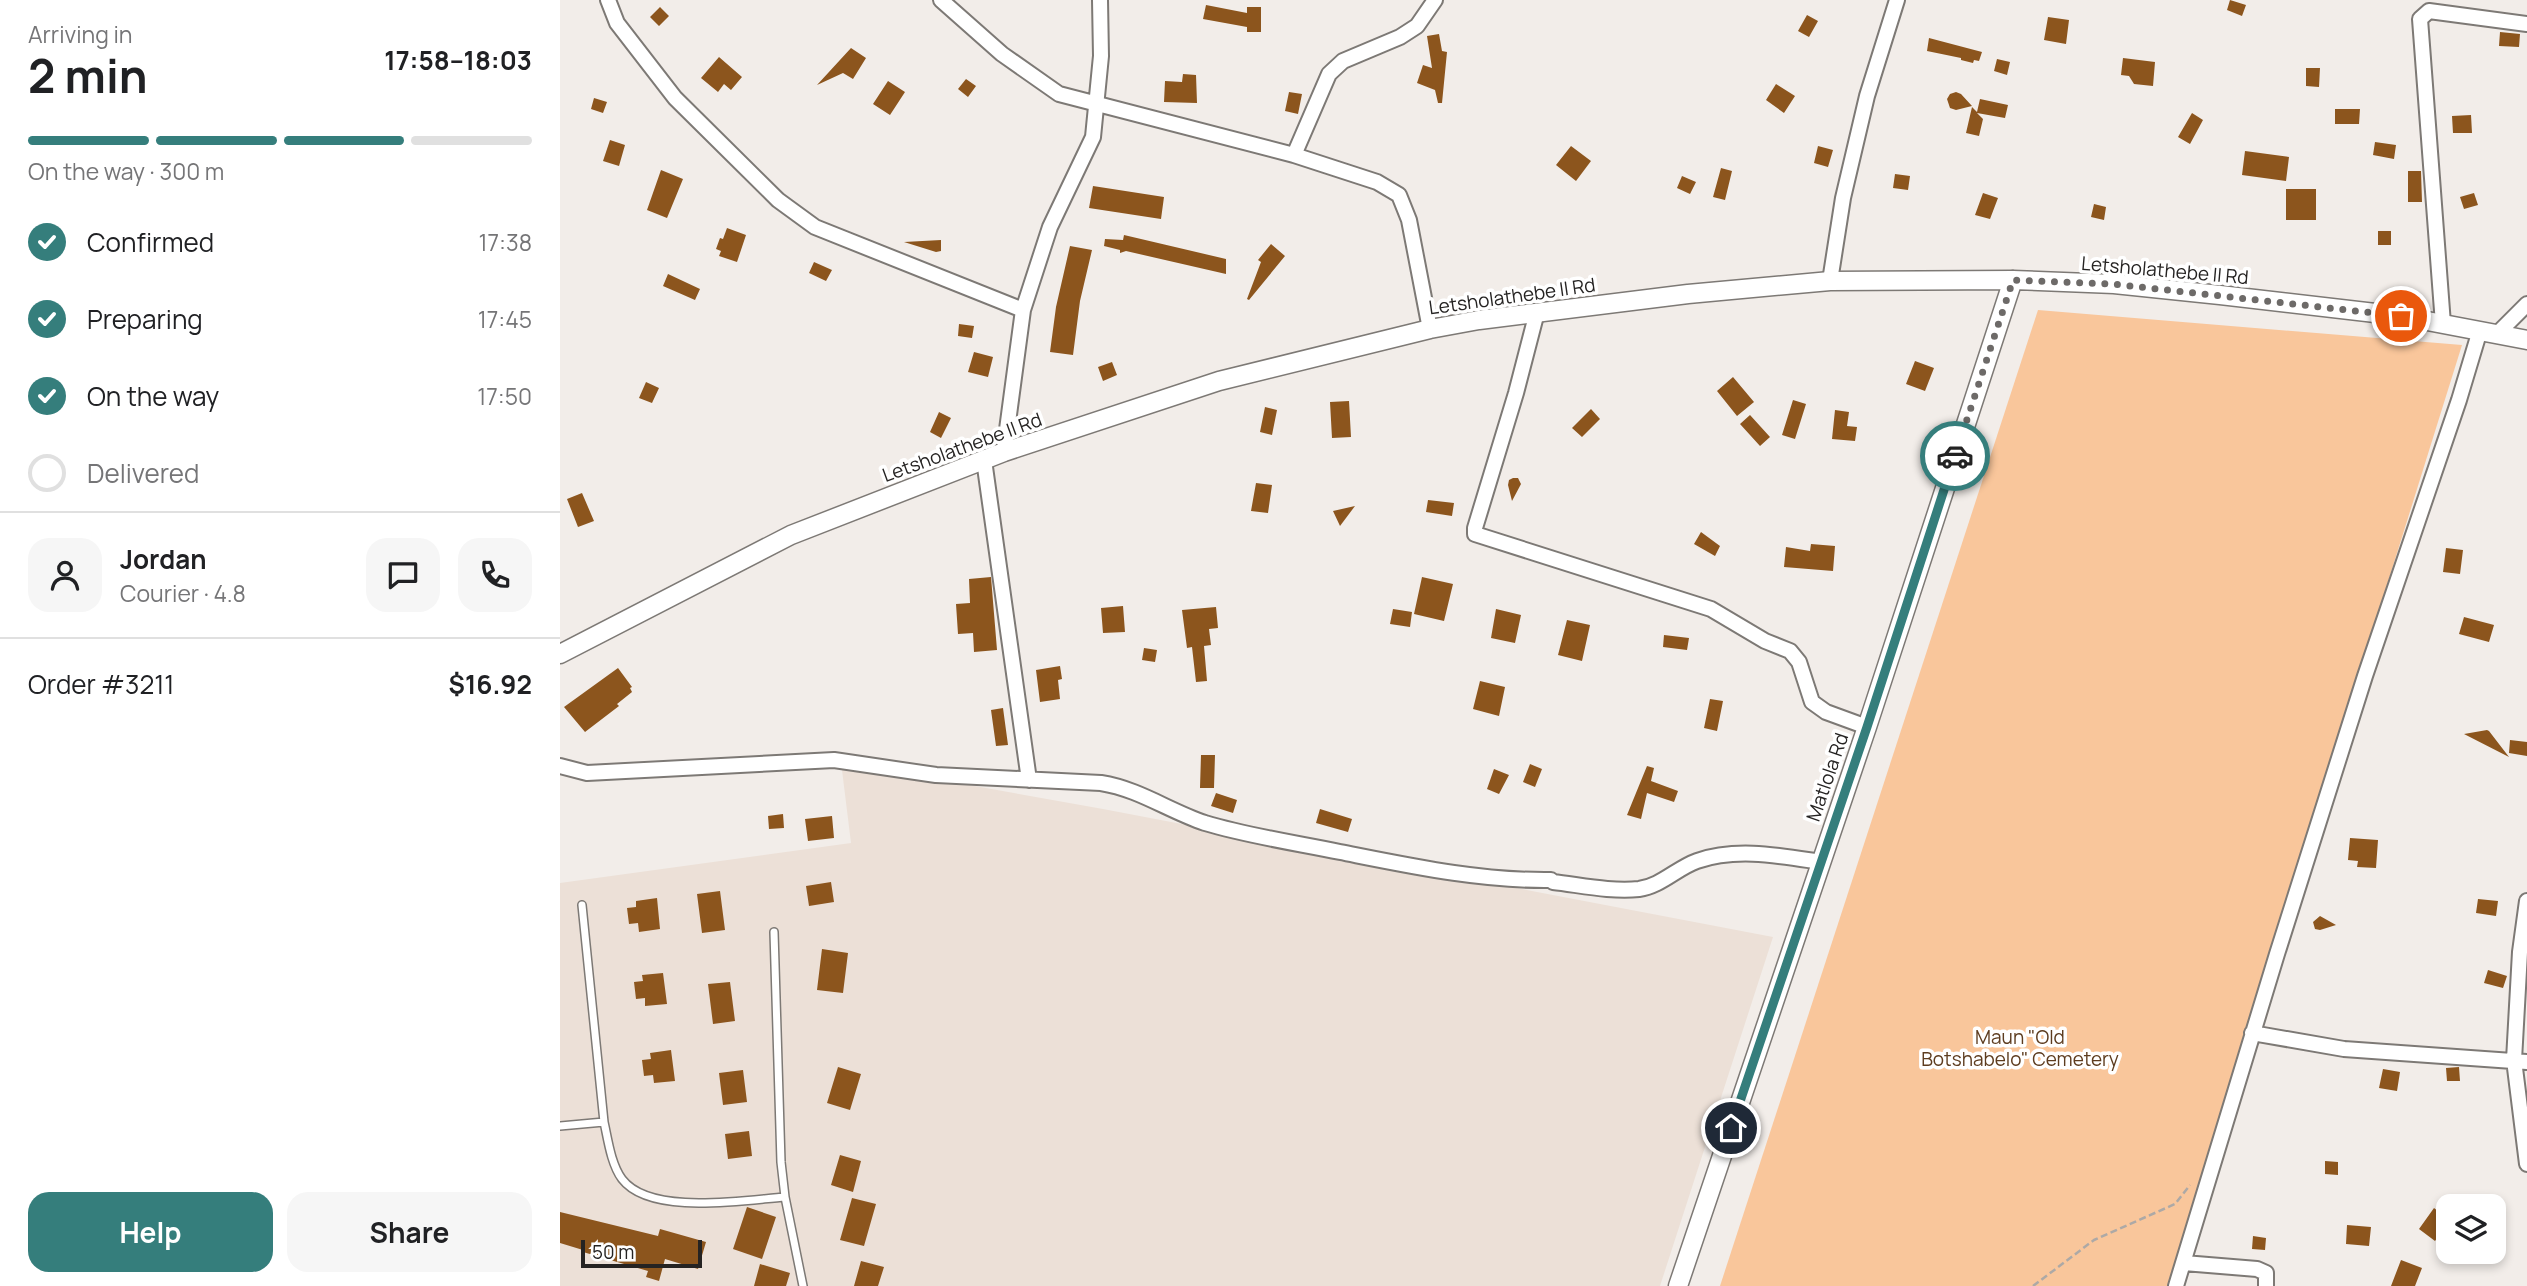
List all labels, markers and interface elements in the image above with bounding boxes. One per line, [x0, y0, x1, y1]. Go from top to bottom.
text: Arriving in [28, 18, 133, 50]
text: 17:58–18:03 [384, 42, 532, 78]
text: 2 min [28, 44, 148, 107]
text: On the way · 300 m [28, 155, 224, 187]
icon: check [28, 223, 66, 261]
text: Confirmed [87, 224, 214, 260]
text: 17:38 [479, 226, 532, 258]
street label: Letsholathebe II Rd [2080, 250, 2250, 290]
street label: Letsholathebe II Rd [1427, 271, 1597, 321]
pin [2371, 286, 2431, 346]
icon: bag [2382, 297, 2420, 335]
icon: check [28, 300, 66, 338]
text: Preparing [87, 301, 203, 337]
text: 17:45 [478, 303, 532, 335]
icon: check [28, 377, 66, 415]
text: On the way [87, 378, 219, 414]
text: 17:50 [477, 380, 532, 412]
street label: Letsholathebe II Rd [879, 406, 1045, 488]
courier [1920, 421, 1990, 491]
icon: car [1936, 437, 1974, 475]
text: Delivered [87, 455, 199, 491]
button: person [28, 538, 102, 612]
button: chat [366, 538, 440, 612]
button: phone [458, 538, 532, 612]
text: Jordan [120, 541, 206, 577]
text: Courier · 4.8 [120, 577, 246, 609]
text: Order #3211 [28, 666, 175, 702]
text: $16.92 [449, 666, 532, 702]
street label: Matlola Rd [1800, 729, 1854, 825]
park label: Maun "Old Botshabelo" Cemetery [1921, 1024, 2119, 1072]
pin [1701, 1098, 1761, 1158]
icon: home [1712, 1109, 1750, 1147]
button: Help [28, 1192, 273, 1272]
button: Share [287, 1192, 532, 1272]
map controls [2436, 1194, 2506, 1264]
button: layers [2436, 1194, 2506, 1264]
scale bar [581, 1237, 702, 1269]
text: 50 m [592, 1239, 634, 1265]

